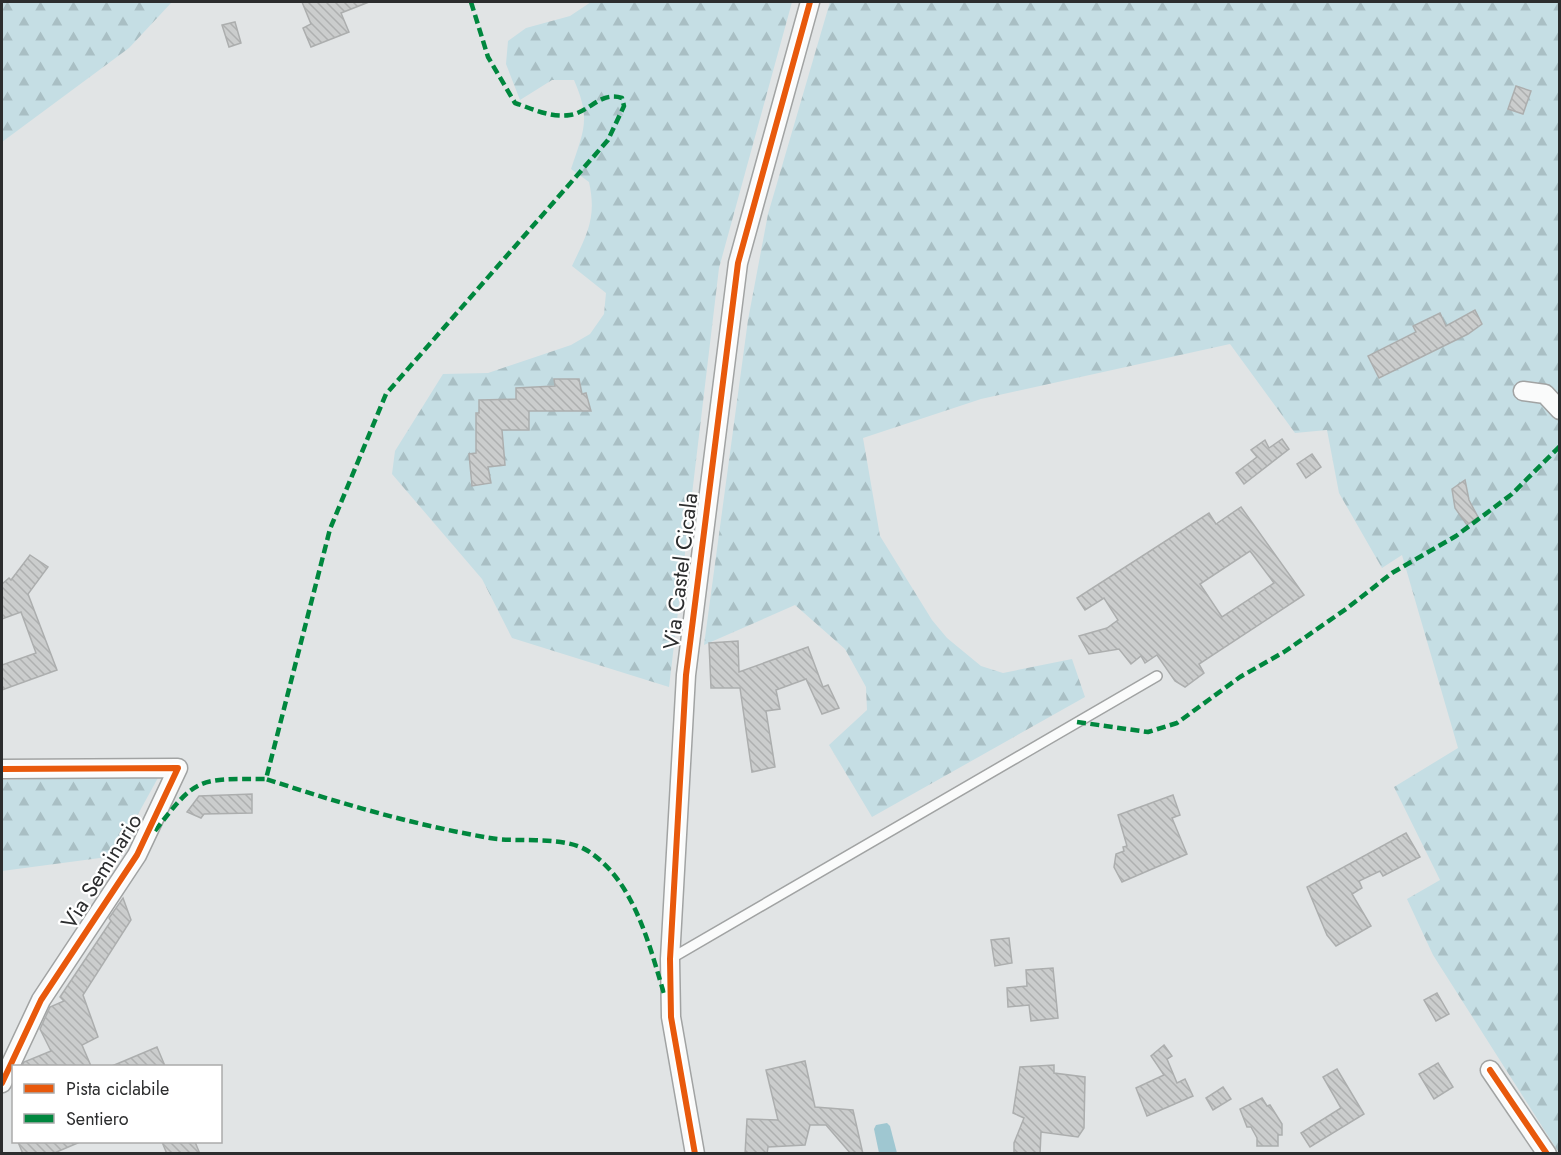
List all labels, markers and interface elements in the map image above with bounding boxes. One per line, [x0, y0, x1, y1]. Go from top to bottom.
street label: Via Castel Cicala [655, 491, 705, 651]
street label: Via Seminario [53, 807, 149, 935]
legend [12, 1065, 222, 1143]
text: Pista ciclabile [66, 1076, 169, 1102]
text: Sentiero [66, 1106, 129, 1132]

